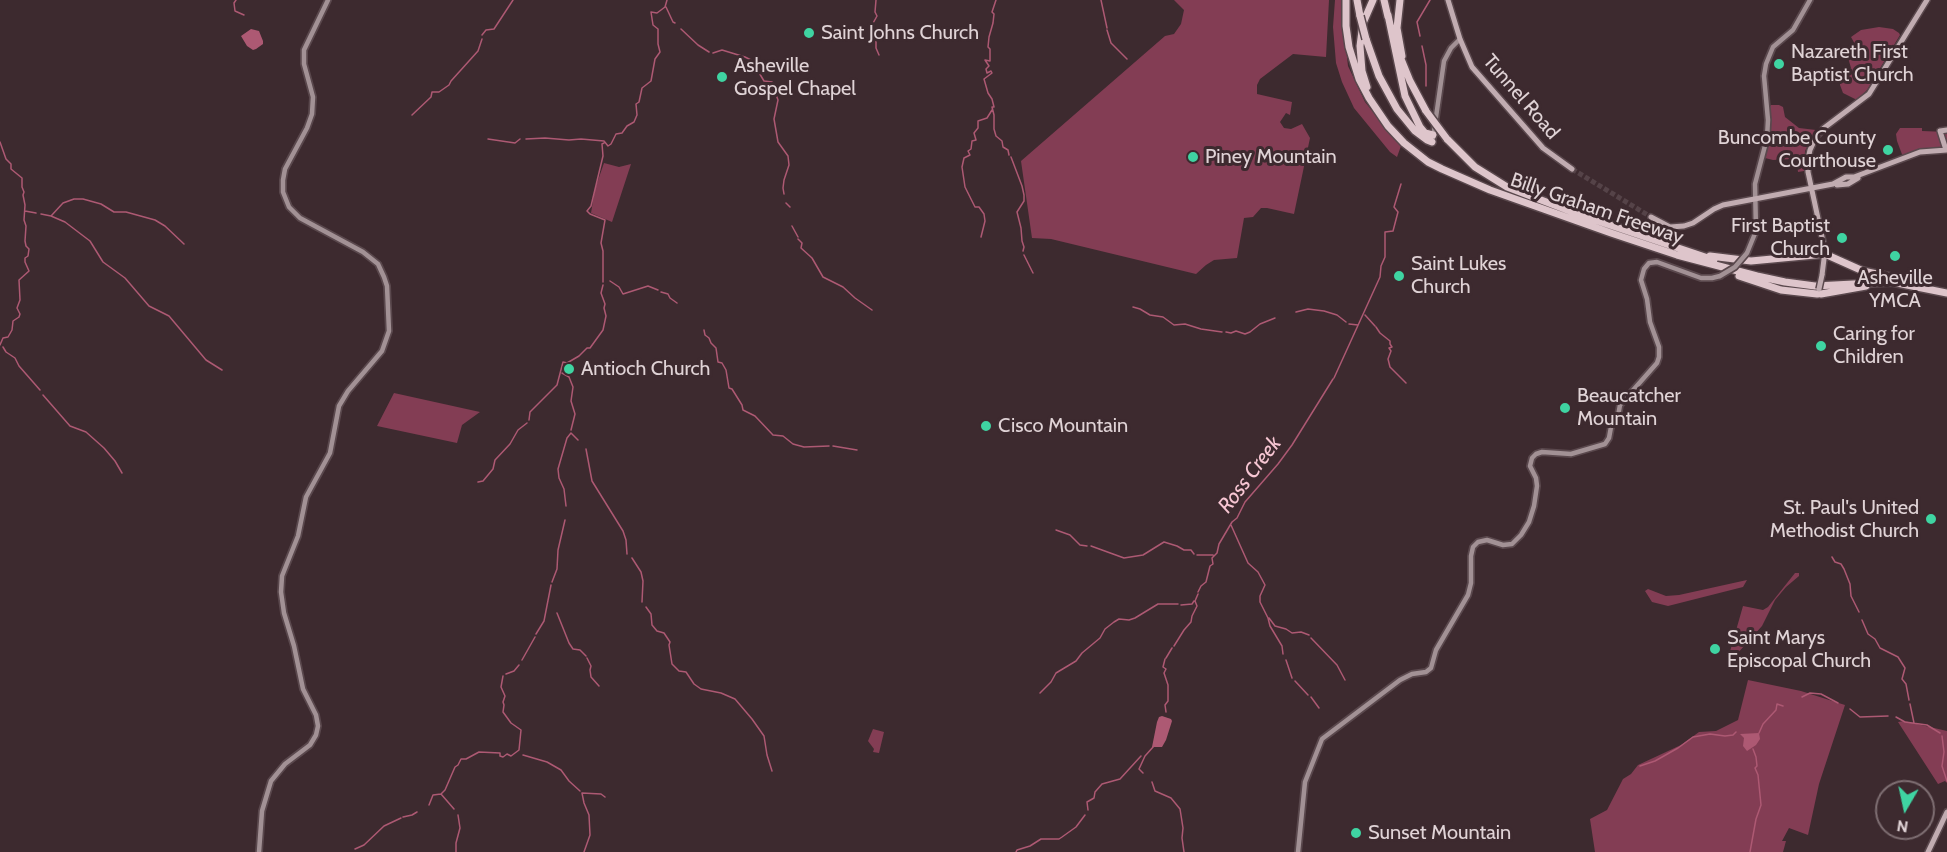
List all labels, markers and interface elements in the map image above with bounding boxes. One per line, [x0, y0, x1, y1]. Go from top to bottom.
place label: Saint Johns Church [821, 21, 979, 45]
marker: Saint Johns Church [802, 26, 816, 40]
place label: Nazareth First Baptist Church [1791, 40, 1914, 87]
street label: Tunnel Road [1478, 50, 1564, 144]
place label: Asheville Gospel Chapel [734, 54, 856, 101]
marker: Nazareth First Baptist Church [1772, 57, 1786, 71]
marker: Asheville Gospel Chapel [715, 70, 729, 84]
place label: Buncombe County Courthouse [1718, 126, 1876, 173]
marker: Buncombe County Courthouse [1881, 143, 1895, 157]
place label: Piney Mountain [1205, 145, 1337, 169]
marker: Piney Mountain [1186, 150, 1200, 164]
street label: Billy Graham Freeway [1507, 168, 1687, 250]
place label: First Baptist Church [1731, 214, 1830, 261]
marker: First Baptist Church [1835, 231, 1849, 245]
marker: Asheville YMCA [1888, 249, 1902, 263]
place label: Saint Lukes Church [1411, 252, 1506, 299]
place label: Asheville YMCA [1857, 266, 1933, 313]
marker: Saint Lukes Church [1392, 269, 1406, 283]
place label: Caring for Children [1833, 322, 1915, 369]
marker: Caring for Children [1814, 339, 1828, 353]
place label: Antioch Church [581, 357, 710, 381]
marker: Antioch Church [562, 362, 576, 376]
place label: Beaucatcher Mountain [1577, 384, 1681, 431]
marker: Beaucatcher Mountain [1558, 401, 1572, 415]
place label: Cisco Mountain [998, 414, 1128, 438]
marker: Cisco Mountain [979, 419, 993, 433]
water label: Ross Creek [1213, 432, 1287, 518]
place label: St. Paul's United Methodist Church [1770, 496, 1919, 543]
marker: St. Paul's United Methodist Church [1924, 512, 1938, 526]
place label: Saint Marys Episcopal Church [1727, 626, 1871, 673]
marker: Saint Marys Episcopal Church [1708, 642, 1722, 656]
north arrow [1875, 780, 1935, 840]
text: N [1895, 816, 1909, 837]
place label: Sunset Mountain [1368, 821, 1511, 845]
marker: Sunset Mountain [1349, 826, 1363, 840]

